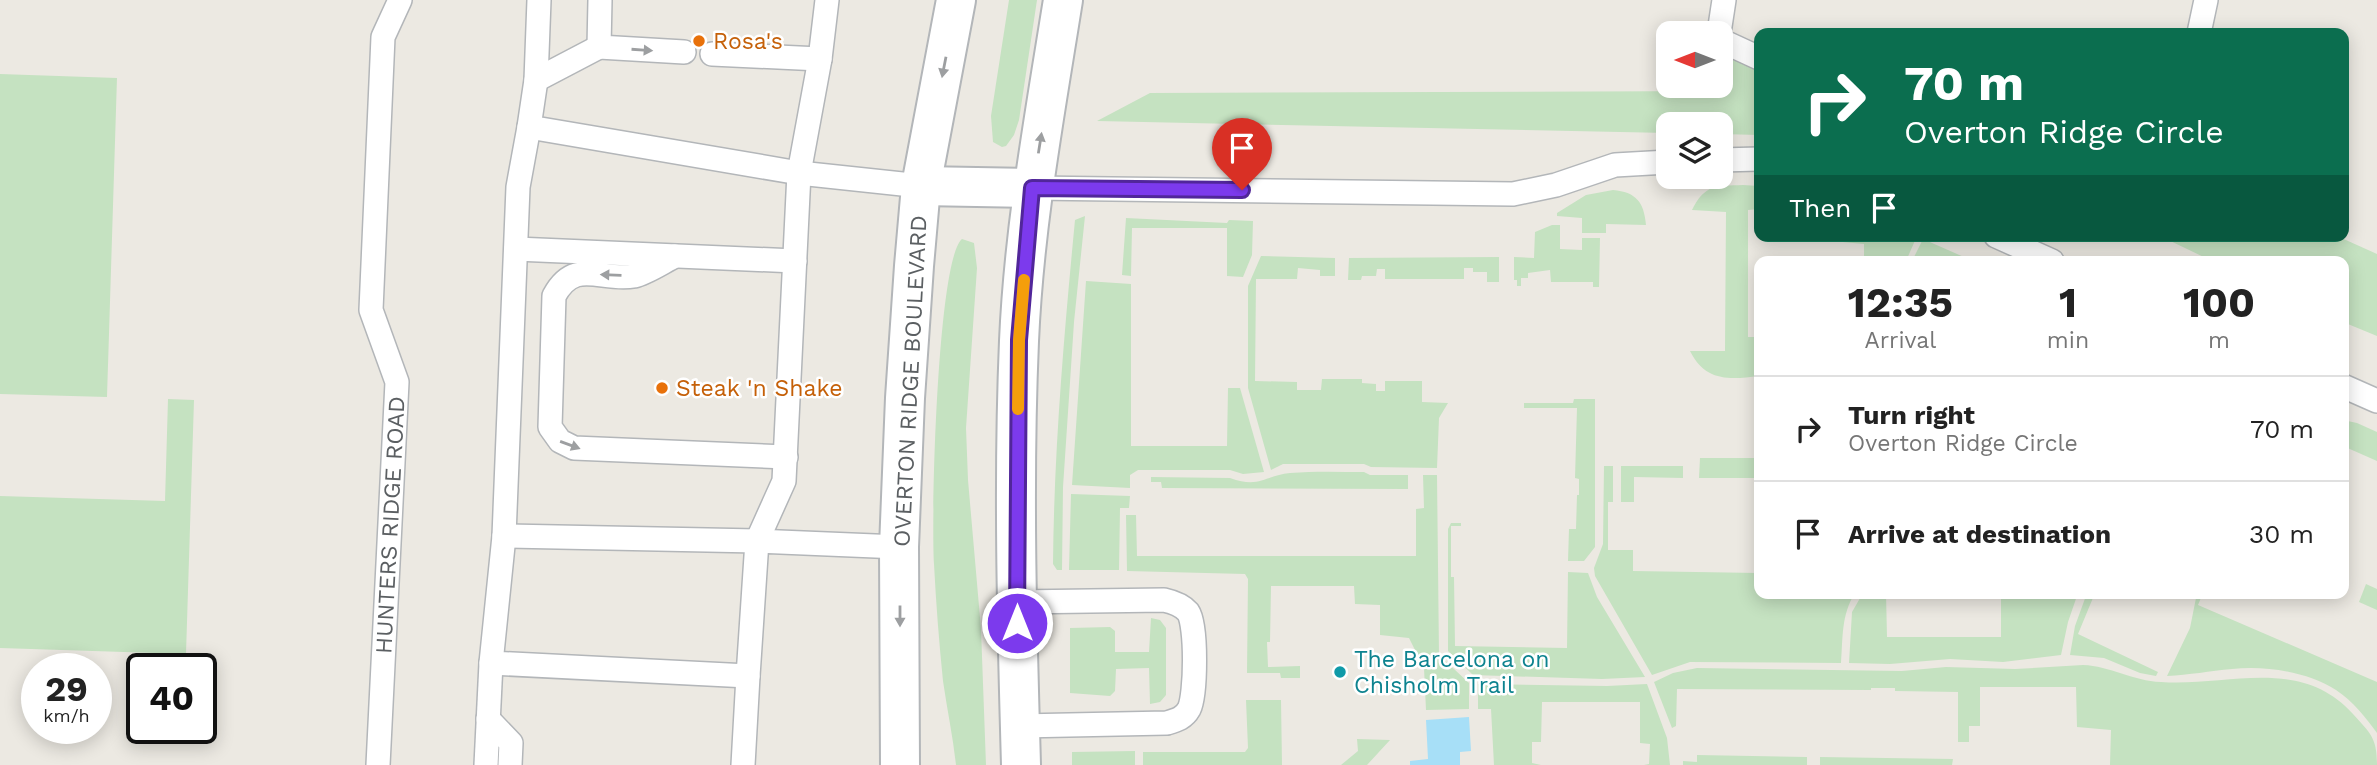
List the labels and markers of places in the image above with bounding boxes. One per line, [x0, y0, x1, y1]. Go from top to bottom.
place label: Rosa's [713, 28, 783, 55]
marker: Rosa's [691, 33, 707, 49]
pin [1212, 118, 1272, 190]
place label: Steak 'n Shake [676, 375, 842, 402]
marker: Steak 'n Shake [654, 380, 670, 396]
place label: The Barcelona on Chisholm Trail [1354, 646, 1549, 699]
marker: The Barcelona on Chisholm Trail [1332, 664, 1348, 680]

